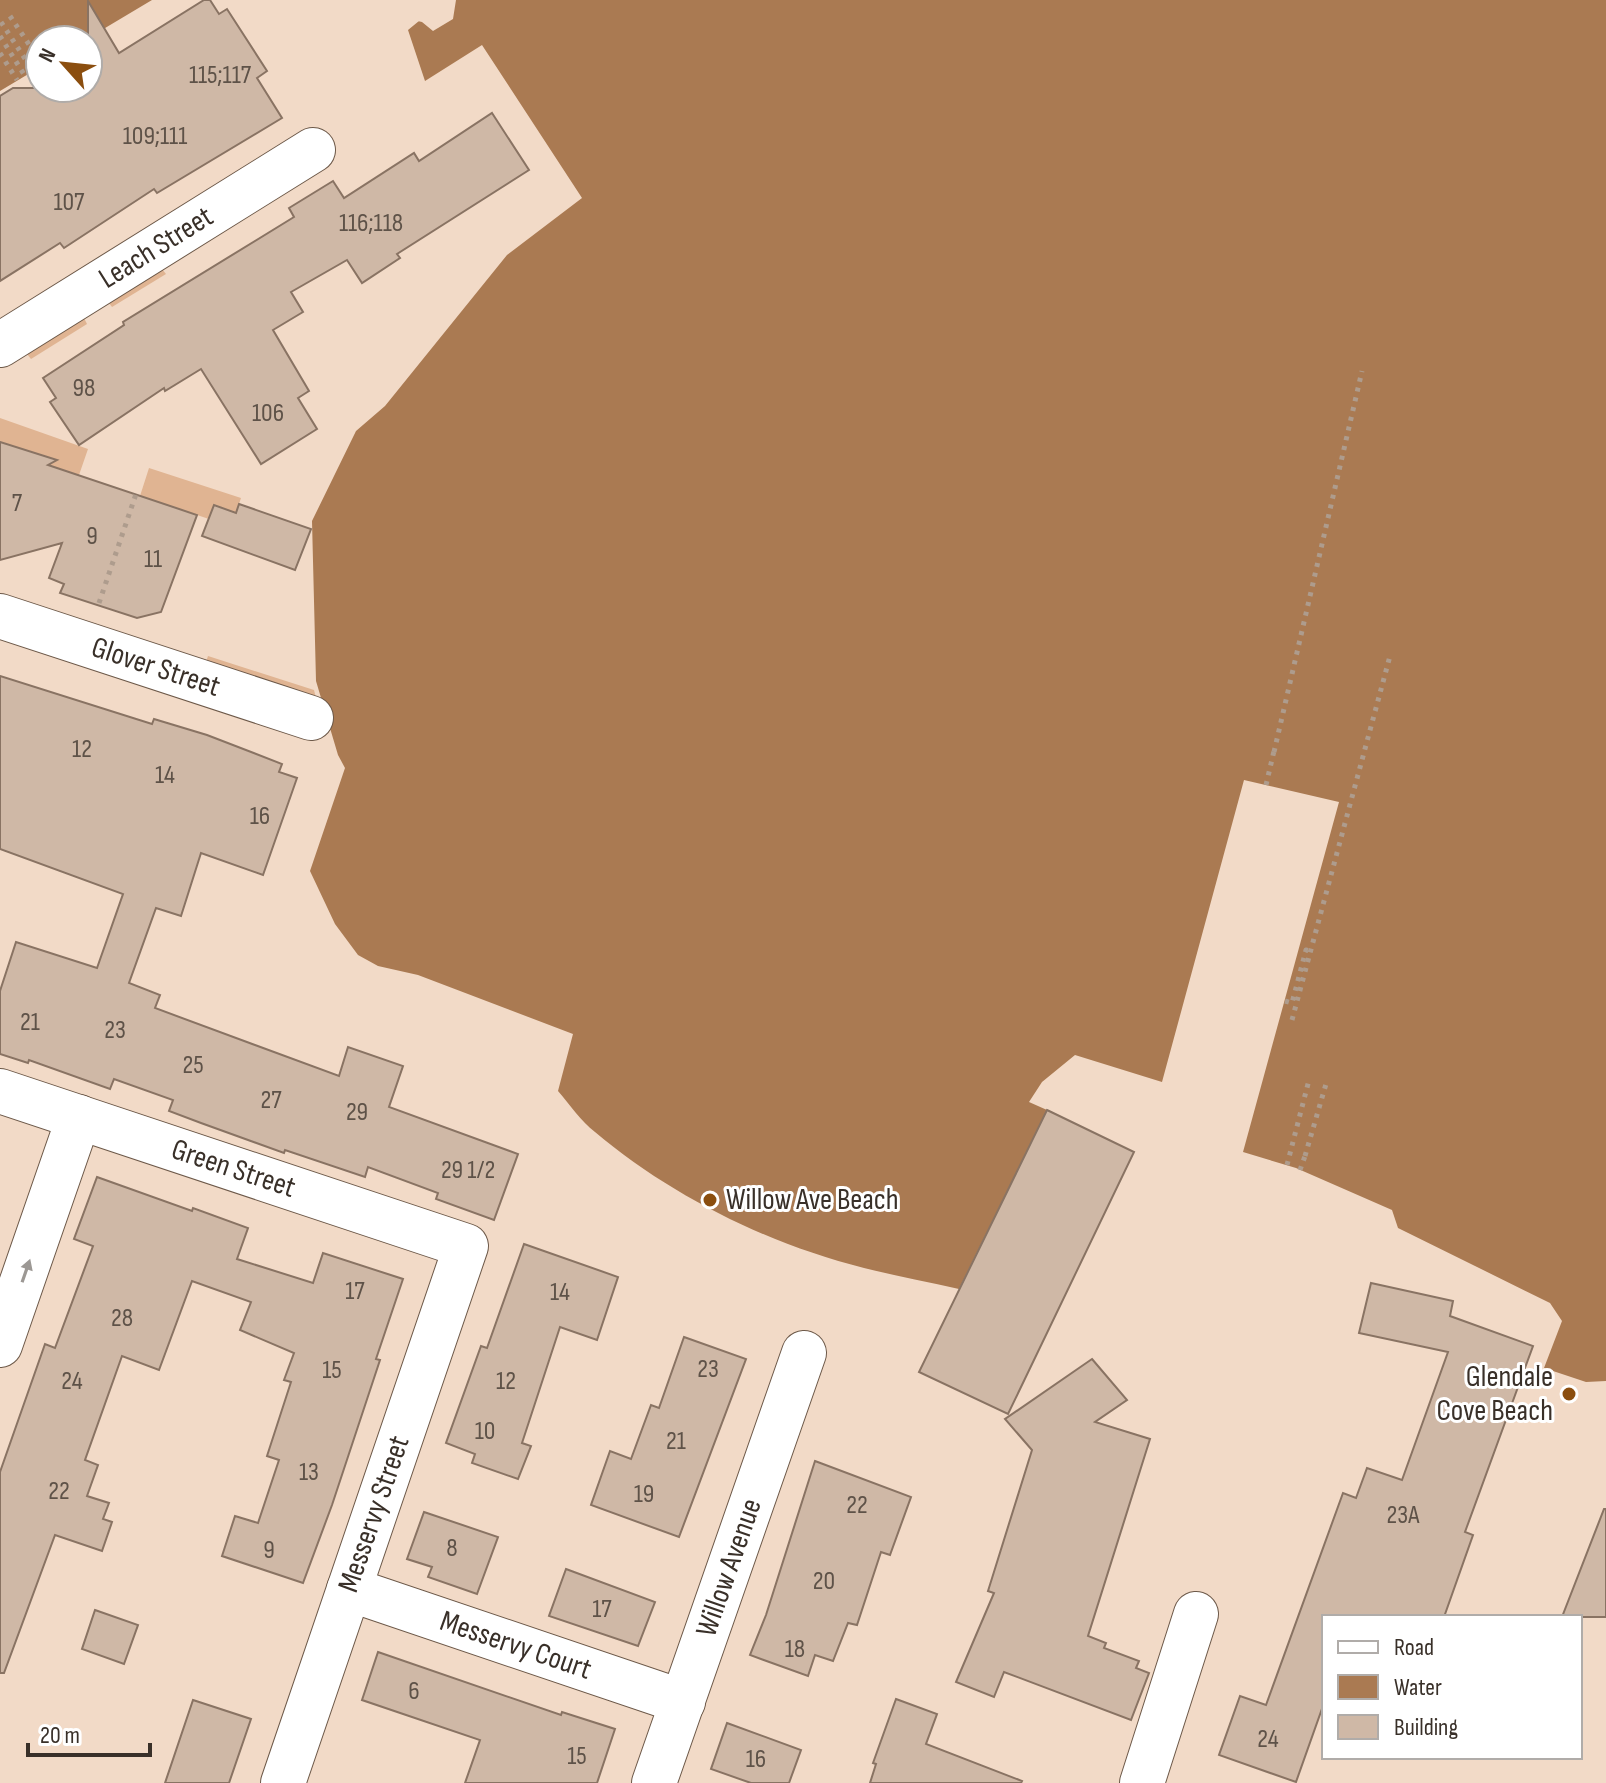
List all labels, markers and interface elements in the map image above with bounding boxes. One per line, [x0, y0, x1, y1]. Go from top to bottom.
north arrow [24, 24, 104, 104]
text: N [33, 44, 62, 67]
house number: 115;117 [189, 60, 252, 91]
house number: 109;111 [123, 121, 187, 152]
house number: 107 [53, 187, 85, 218]
street label: Leach Street [93, 199, 220, 297]
house number: 116;118 [339, 208, 403, 239]
house number: 98 [73, 373, 95, 404]
house number: 106 [252, 398, 284, 429]
house number: 7 [12, 488, 23, 519]
house number: 9 [86, 521, 98, 552]
house number: 11 [144, 544, 162, 575]
street label: Glover Street [87, 629, 225, 705]
house number: 12 [72, 734, 92, 765]
house number: 14 [155, 760, 175, 791]
house number: 16 [250, 801, 270, 832]
house number: 21 [20, 1007, 40, 1038]
house number: 23 [104, 1015, 126, 1046]
house number: 25 [182, 1050, 204, 1081]
house number: 27 [260, 1085, 282, 1116]
house number: 29 [346, 1097, 368, 1128]
street label: Green Street [167, 1131, 300, 1206]
house number: 29 1/2 [441, 1155, 495, 1186]
place label: Willow Ave Beach [726, 1182, 899, 1218]
marker: Willow Ave Beach [701, 1191, 719, 1209]
one-way arrow [20, 1259, 32, 1283]
house number: 17 [345, 1276, 365, 1307]
house number: 14 [550, 1277, 570, 1308]
house number: 28 [111, 1303, 133, 1334]
house number: 23 [697, 1354, 719, 1385]
house number: 15 [322, 1355, 342, 1386]
place label: Glendale Cove Beach [1437, 1359, 1553, 1429]
house number: 24 [61, 1366, 83, 1397]
house number: 12 [496, 1366, 516, 1397]
marker: Glendale Cove Beach [1560, 1385, 1578, 1403]
house number: 10 [475, 1416, 495, 1447]
house number: 21 [666, 1426, 686, 1457]
street label: Messervy Street [330, 1431, 418, 1597]
house number: 13 [299, 1457, 319, 1488]
house number: 22 [48, 1476, 70, 1507]
house number: 19 [634, 1479, 654, 1510]
house number: 22 [846, 1490, 868, 1521]
street label: Willow Avenue [688, 1494, 770, 1641]
house number: 23A [1387, 1500, 1420, 1531]
house number: 8 [446, 1533, 458, 1564]
house number: 9 [263, 1535, 275, 1566]
house number: 20 [813, 1566, 835, 1597]
house number: 17 [592, 1594, 612, 1625]
street label: Messervy Court [435, 1603, 596, 1688]
legend [1322, 1615, 1582, 1759]
text: Road [1394, 1633, 1434, 1662]
house number: 18 [785, 1634, 805, 1665]
text: Water [1394, 1673, 1442, 1702]
house number: 6 [408, 1676, 420, 1707]
scale bar [28, 1707, 150, 1757]
text: Building [1394, 1713, 1458, 1742]
text: 20 m [40, 1721, 80, 1750]
house number: 24 [1257, 1724, 1279, 1755]
house number: 15 [567, 1741, 587, 1772]
house number: 16 [746, 1744, 766, 1775]

